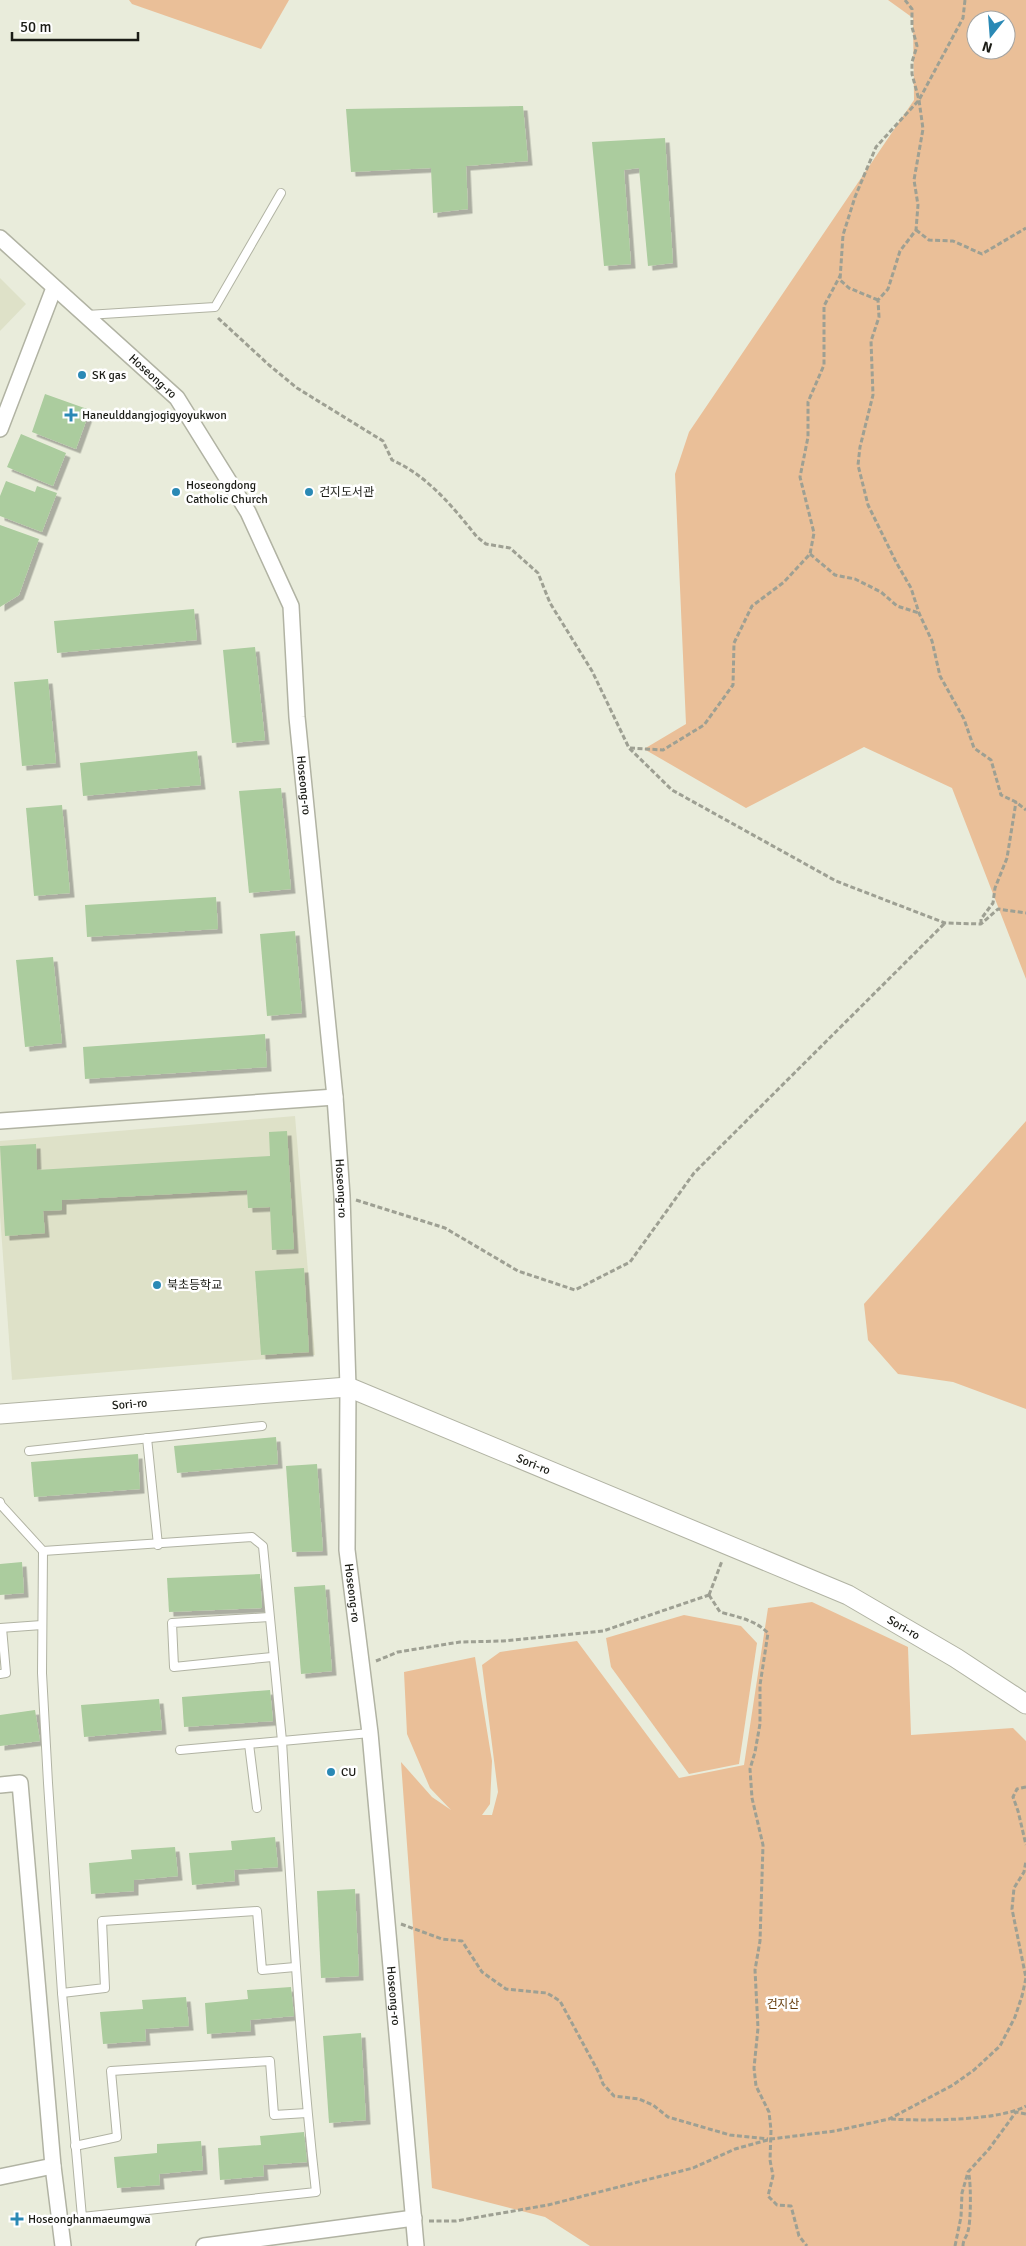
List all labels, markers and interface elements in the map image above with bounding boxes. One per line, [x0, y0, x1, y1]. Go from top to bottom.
scale bar [12, 10, 139, 42]
north arrow [966, 10, 1016, 60]
text: 50 m [20, 18, 51, 36]
text: N [980, 37, 994, 57]
street label: Hoseong-ro [126, 351, 180, 402]
place label: SK gas [92, 368, 126, 383]
marker: SK gas [76, 369, 88, 381]
marker: Haneulddangjogigyoyukwon [64, 408, 78, 422]
place label: Haneulddangjogigyoyukwon [82, 408, 227, 423]
place label: Hoseongdong Catholic Church [186, 478, 268, 507]
place label: 건지도서관 [319, 485, 374, 500]
marker: Hoseongdong Catholic Church [170, 486, 182, 498]
marker: 건지도서관 [303, 486, 315, 498]
street label: Hoseong-ro [293, 755, 314, 816]
street label: Hoseong-ro [332, 1158, 350, 1218]
place label: 북초등학교 [167, 1278, 222, 1293]
marker: 북초등학교 [151, 1279, 163, 1291]
street label: Sori-ro [111, 1395, 148, 1413]
street label: Sori-ro [514, 1450, 553, 1478]
street label: Hoseong-ro [341, 1563, 364, 1623]
street label: Sori-ro [885, 1612, 923, 1643]
place label: CU [341, 1765, 356, 1780]
marker: CU [325, 1766, 337, 1778]
street label: Hoseong-ro [383, 1966, 404, 2026]
park label: 건지산 [766, 1997, 800, 2012]
marker: Hoseonghanmaeumgwa [10, 2212, 24, 2226]
place label: Hoseonghanmaeumgwa [28, 2212, 151, 2227]

